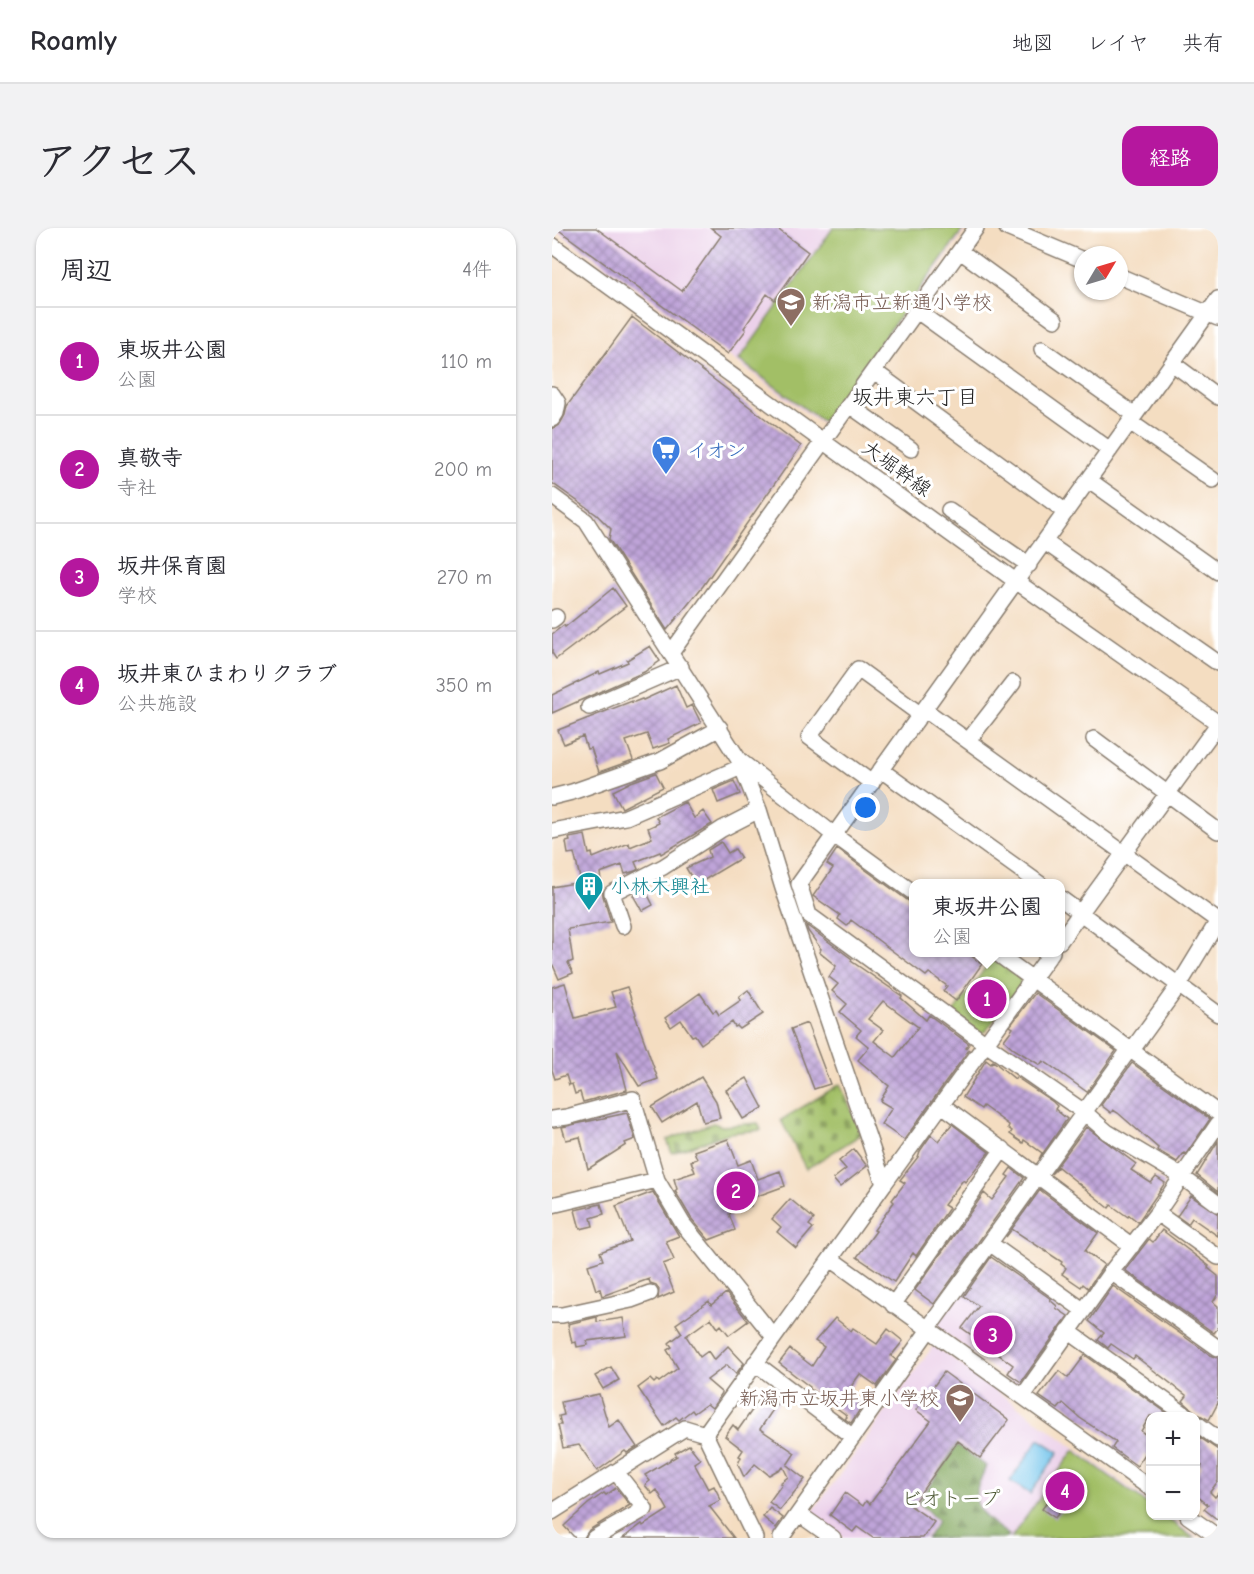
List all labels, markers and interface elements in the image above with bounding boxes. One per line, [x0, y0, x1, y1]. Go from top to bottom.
text: Roamly [30, 25, 117, 57]
text: 地図 [1012, 31, 1054, 55]
text: レイヤ [1087, 31, 1149, 55]
text: 共有 [1182, 31, 1224, 55]
button: 経路 [1122, 126, 1218, 186]
text: アクセス [36, 137, 201, 186]
north arrow [1074, 246, 1128, 300]
text: 周辺 [60, 256, 112, 286]
text: 4件 [462, 258, 492, 281]
school or university icon: 新潟市立新通小学校 [775, 286, 807, 328]
place label: 新潟市立新通小学校 [812, 291, 992, 314]
text: 東坂井公園 [117, 337, 227, 363]
text: 1 [76, 350, 83, 373]
text: 110 m [441, 350, 492, 373]
text: 公園 [117, 368, 157, 391]
district label: 坂井東六丁目 [852, 385, 978, 409]
supermarket icon: イオン [650, 434, 682, 476]
street label: 大堀幹線 [858, 436, 936, 501]
place label: イオン [687, 439, 746, 462]
text: 真敬寺 [117, 445, 183, 471]
text: 2 [75, 458, 84, 481]
text: 200 m [434, 458, 492, 481]
text: 寺社 [117, 476, 157, 499]
text: 坂井保育園 [117, 553, 227, 579]
text: 3 [75, 566, 84, 589]
text: 270 m [437, 566, 492, 589]
text: 学校 [117, 584, 157, 607]
text: 坂井東ひまわりクラブ [117, 661, 337, 687]
text: 4 [75, 674, 84, 697]
text: 350 m [436, 674, 492, 697]
text: 公共施設 [117, 692, 197, 715]
your location [851, 793, 880, 822]
building icon: 小林木興社 [573, 870, 605, 912]
place label: 小林木興社 [610, 875, 710, 898]
popup [909, 879, 1065, 957]
text: 東坂井公園 [932, 894, 1042, 920]
text: 公園 [932, 925, 972, 948]
pin: 1 [968, 976, 1006, 1022]
pin: 2 [716, 1168, 756, 1214]
pin: 3 [974, 1312, 1012, 1358]
school or university icon: 新潟市立坂井東小学校 [944, 1382, 976, 1424]
place label: 新潟市立坂井東小学校 [739, 1387, 939, 1410]
map controls [1146, 1412, 1200, 1520]
button: + [1146, 1412, 1200, 1466]
button: − [1146, 1466, 1200, 1520]
pin: 4 [1046, 1468, 1084, 1514]
park label: ビオトープ [901, 1487, 1001, 1510]

